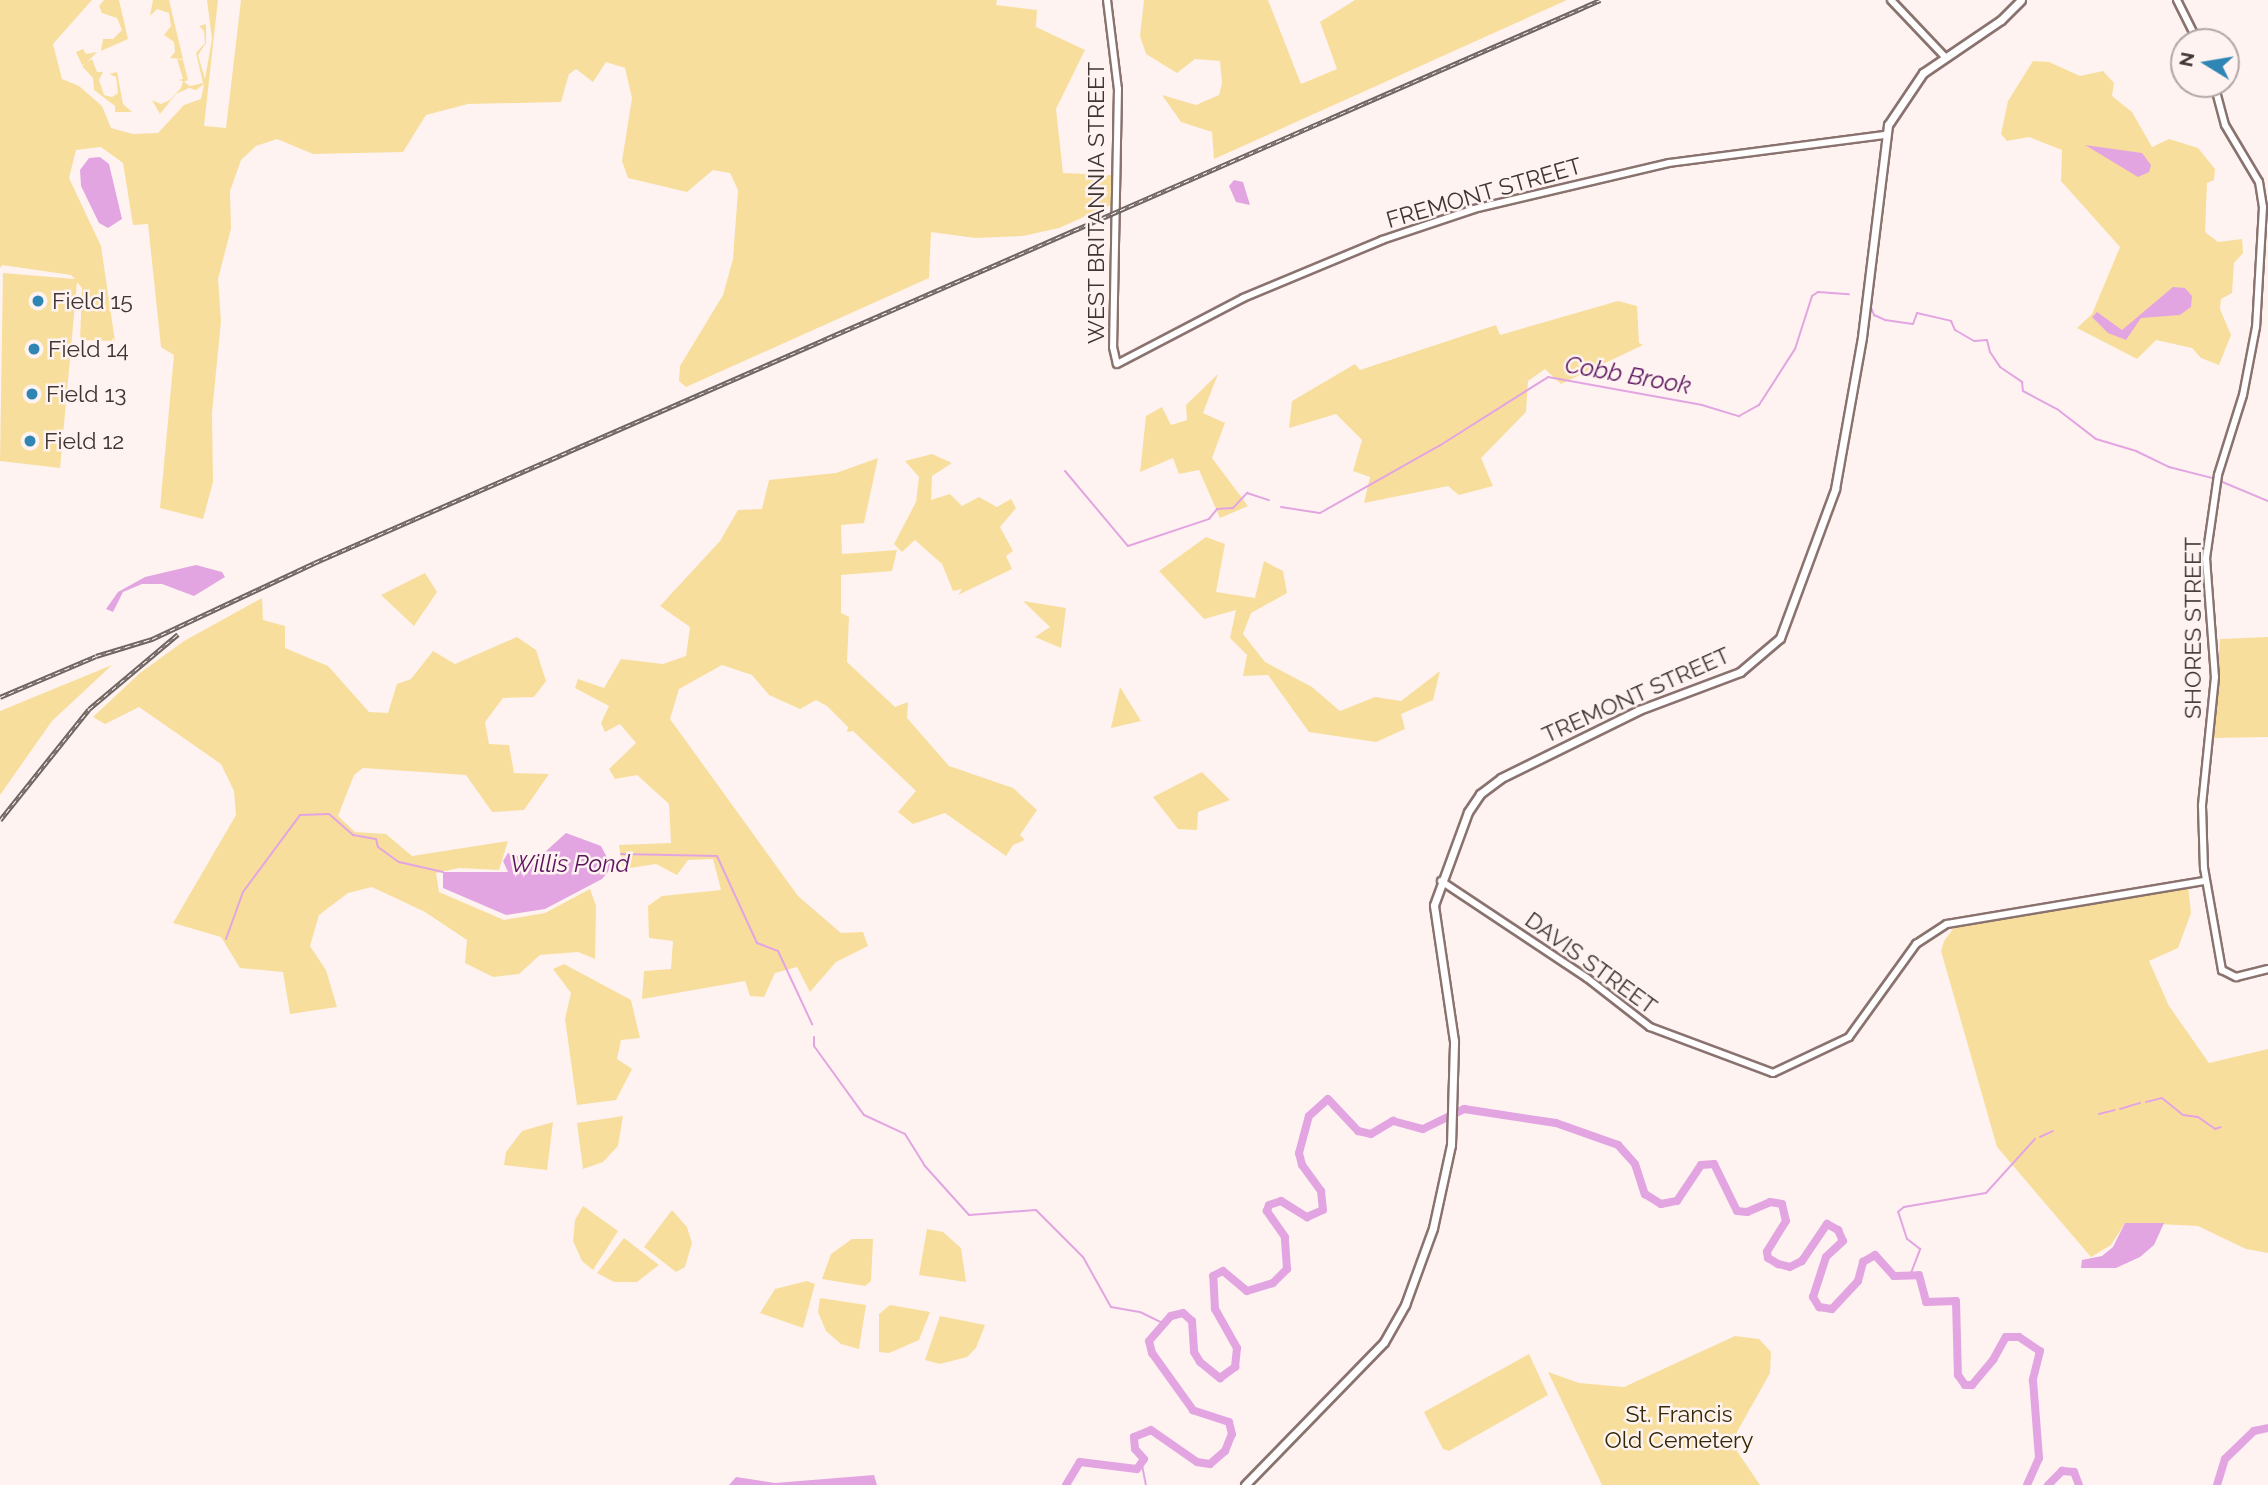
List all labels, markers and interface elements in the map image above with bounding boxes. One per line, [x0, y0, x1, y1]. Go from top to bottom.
north arrow [2170, 28, 2240, 98]
text: N [2174, 50, 2199, 69]
street label: WEST BRITANNIA STREET [1082, 61, 1110, 345]
street label: FREMONT STREET [1383, 152, 1585, 234]
place label: Field 15 [52, 287, 133, 315]
marker: Field 15 [30, 293, 46, 309]
place label: Field 14 [48, 335, 129, 363]
marker: Field 14 [26, 341, 42, 357]
water label: Cobb Brook [1563, 350, 1693, 400]
place label: Field 13 [46, 380, 127, 408]
marker: Field 13 [24, 386, 40, 402]
place label: Field 12 [44, 427, 124, 455]
marker: Field 12 [22, 433, 38, 449]
street label: SHORES STREET [2179, 537, 2207, 719]
street label: TREMONT STREET [1538, 641, 1734, 749]
water label: Willis Pond [510, 850, 630, 878]
street label: DAVIS STREET [1520, 906, 1662, 1020]
park label: St. Francis Old Cemetery [1604, 1400, 1754, 1454]

